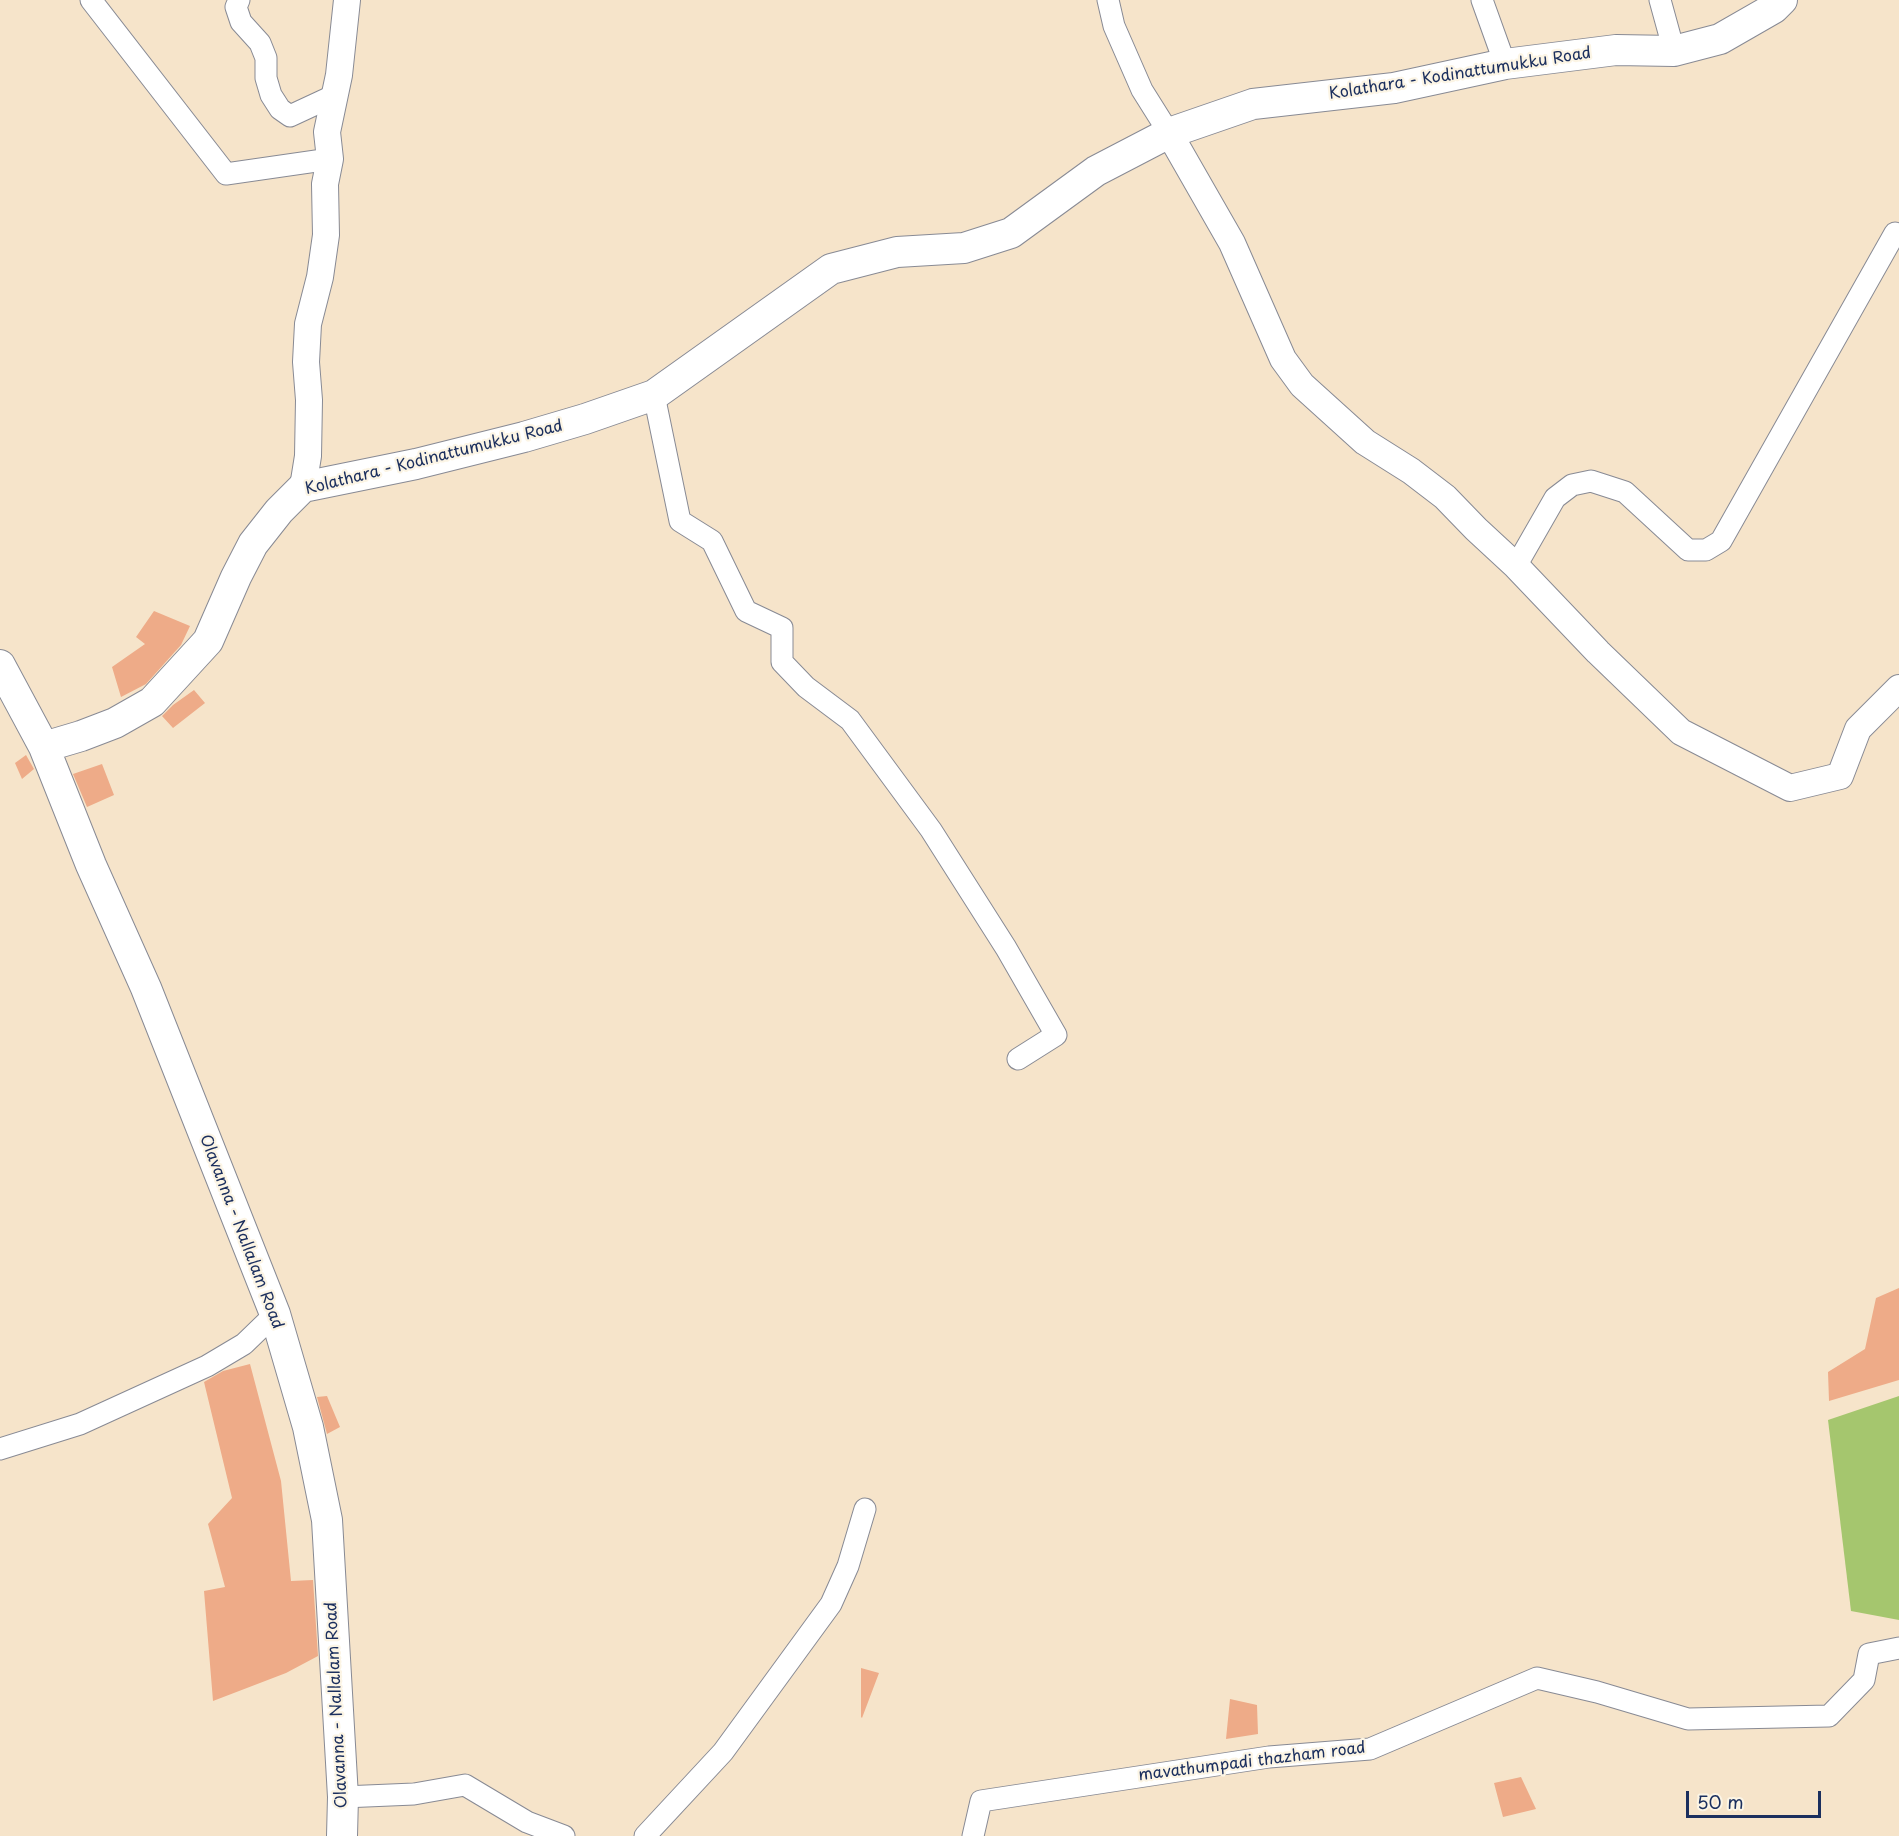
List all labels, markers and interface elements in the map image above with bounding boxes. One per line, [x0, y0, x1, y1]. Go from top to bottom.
street label: Kolathara - Kodinattumukku Road [1328, 44, 1592, 104]
street label: Kolathara - Kodinattumukku Road [303, 417, 565, 499]
street label: Olavanna - Nallalam Road [195, 1132, 287, 1332]
street label: Olavanna - Nallalam Road [322, 1601, 352, 1809]
street label: mavathumpadi thazham road [1137, 1739, 1367, 1785]
scale bar [1689, 1779, 1824, 1817]
text: 50 m [1697, 1788, 1744, 1815]

